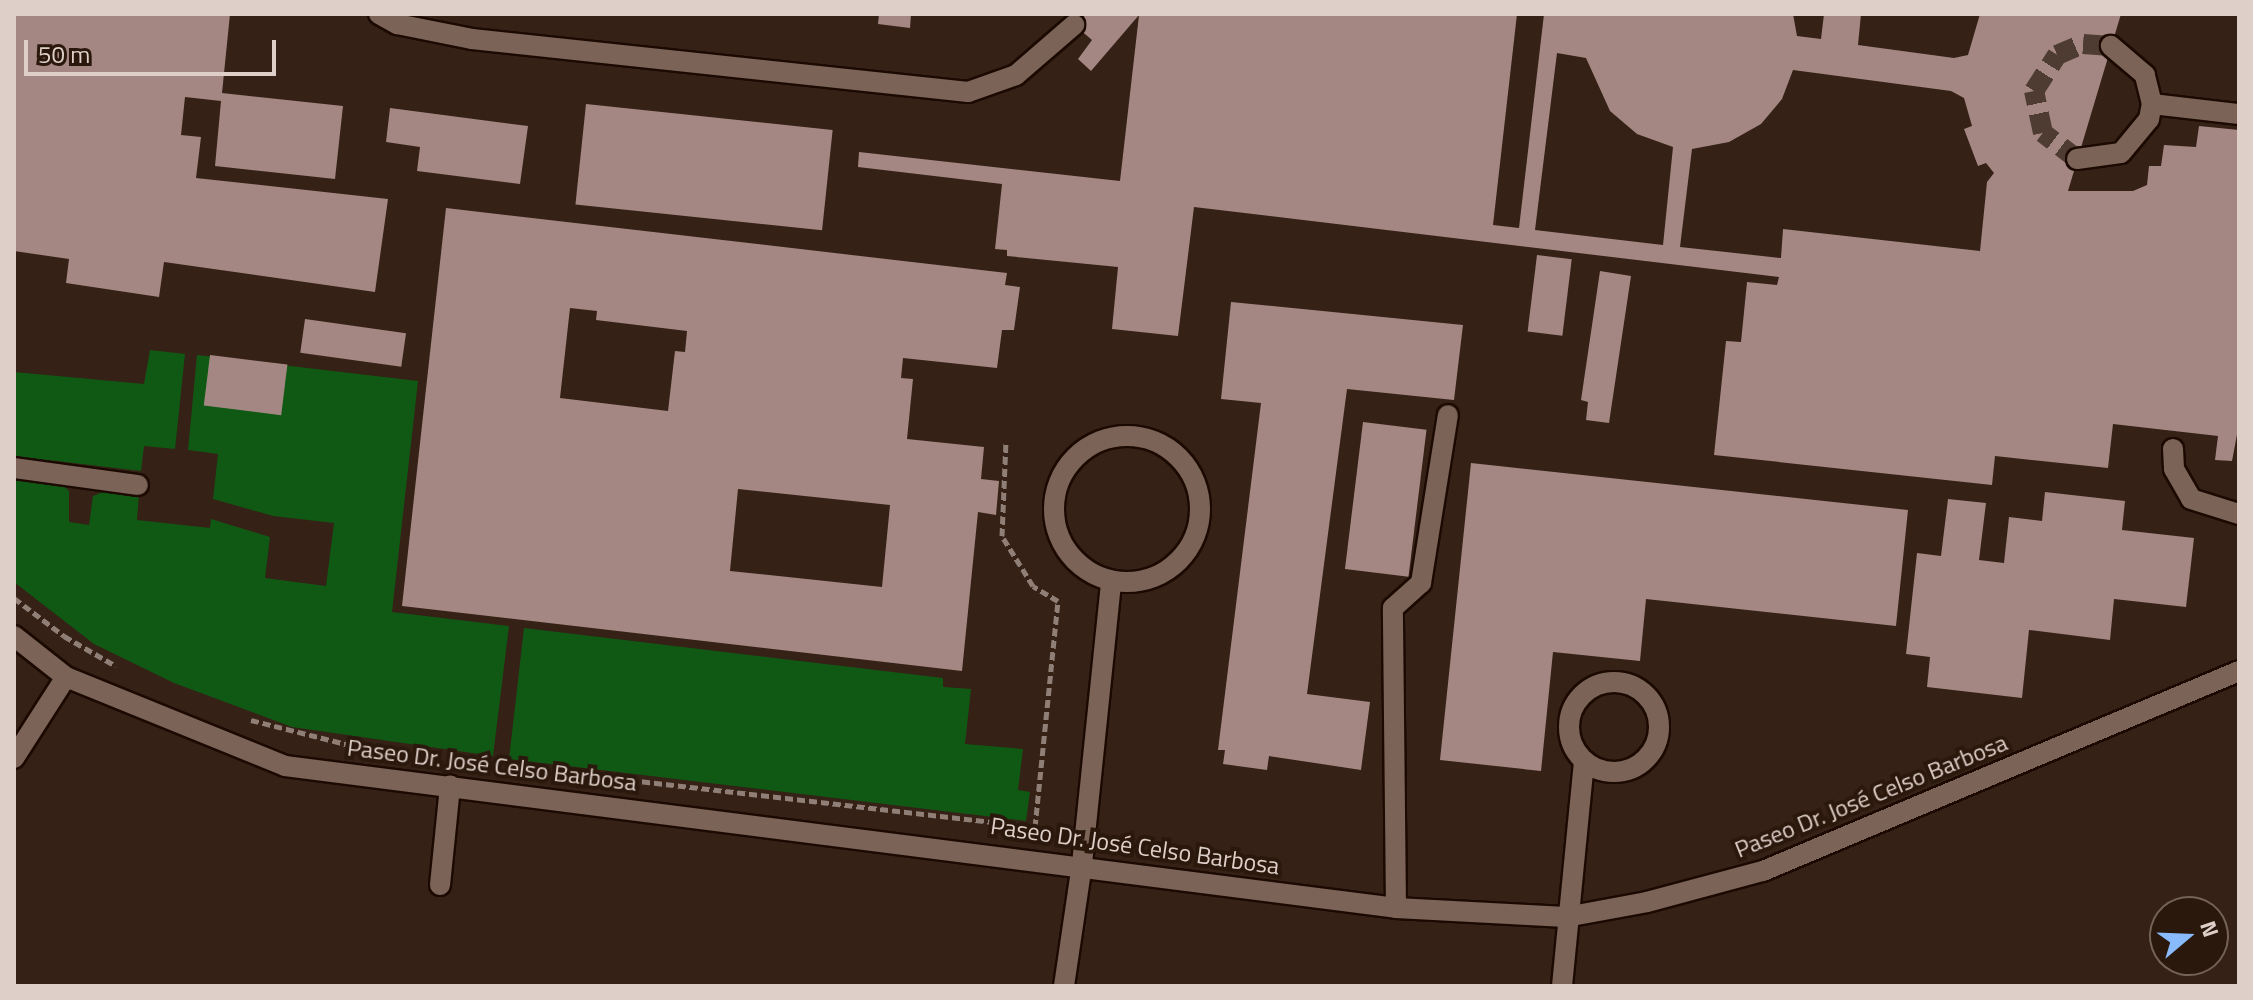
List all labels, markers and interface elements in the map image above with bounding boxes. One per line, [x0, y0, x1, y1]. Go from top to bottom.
scale bar [28, 24, 280, 74]
text: 50 m [38, 36, 90, 72]
street label: Paseo Dr. José Celso Barbosa [1730, 728, 2012, 864]
street label: Paseo Dr. José Celso Barbosa [346, 733, 638, 797]
street label: Paseo Dr. José Celso Barbosa [989, 811, 1281, 881]
north arrow [2149, 896, 2229, 976]
text: N [2191, 916, 2228, 942]

